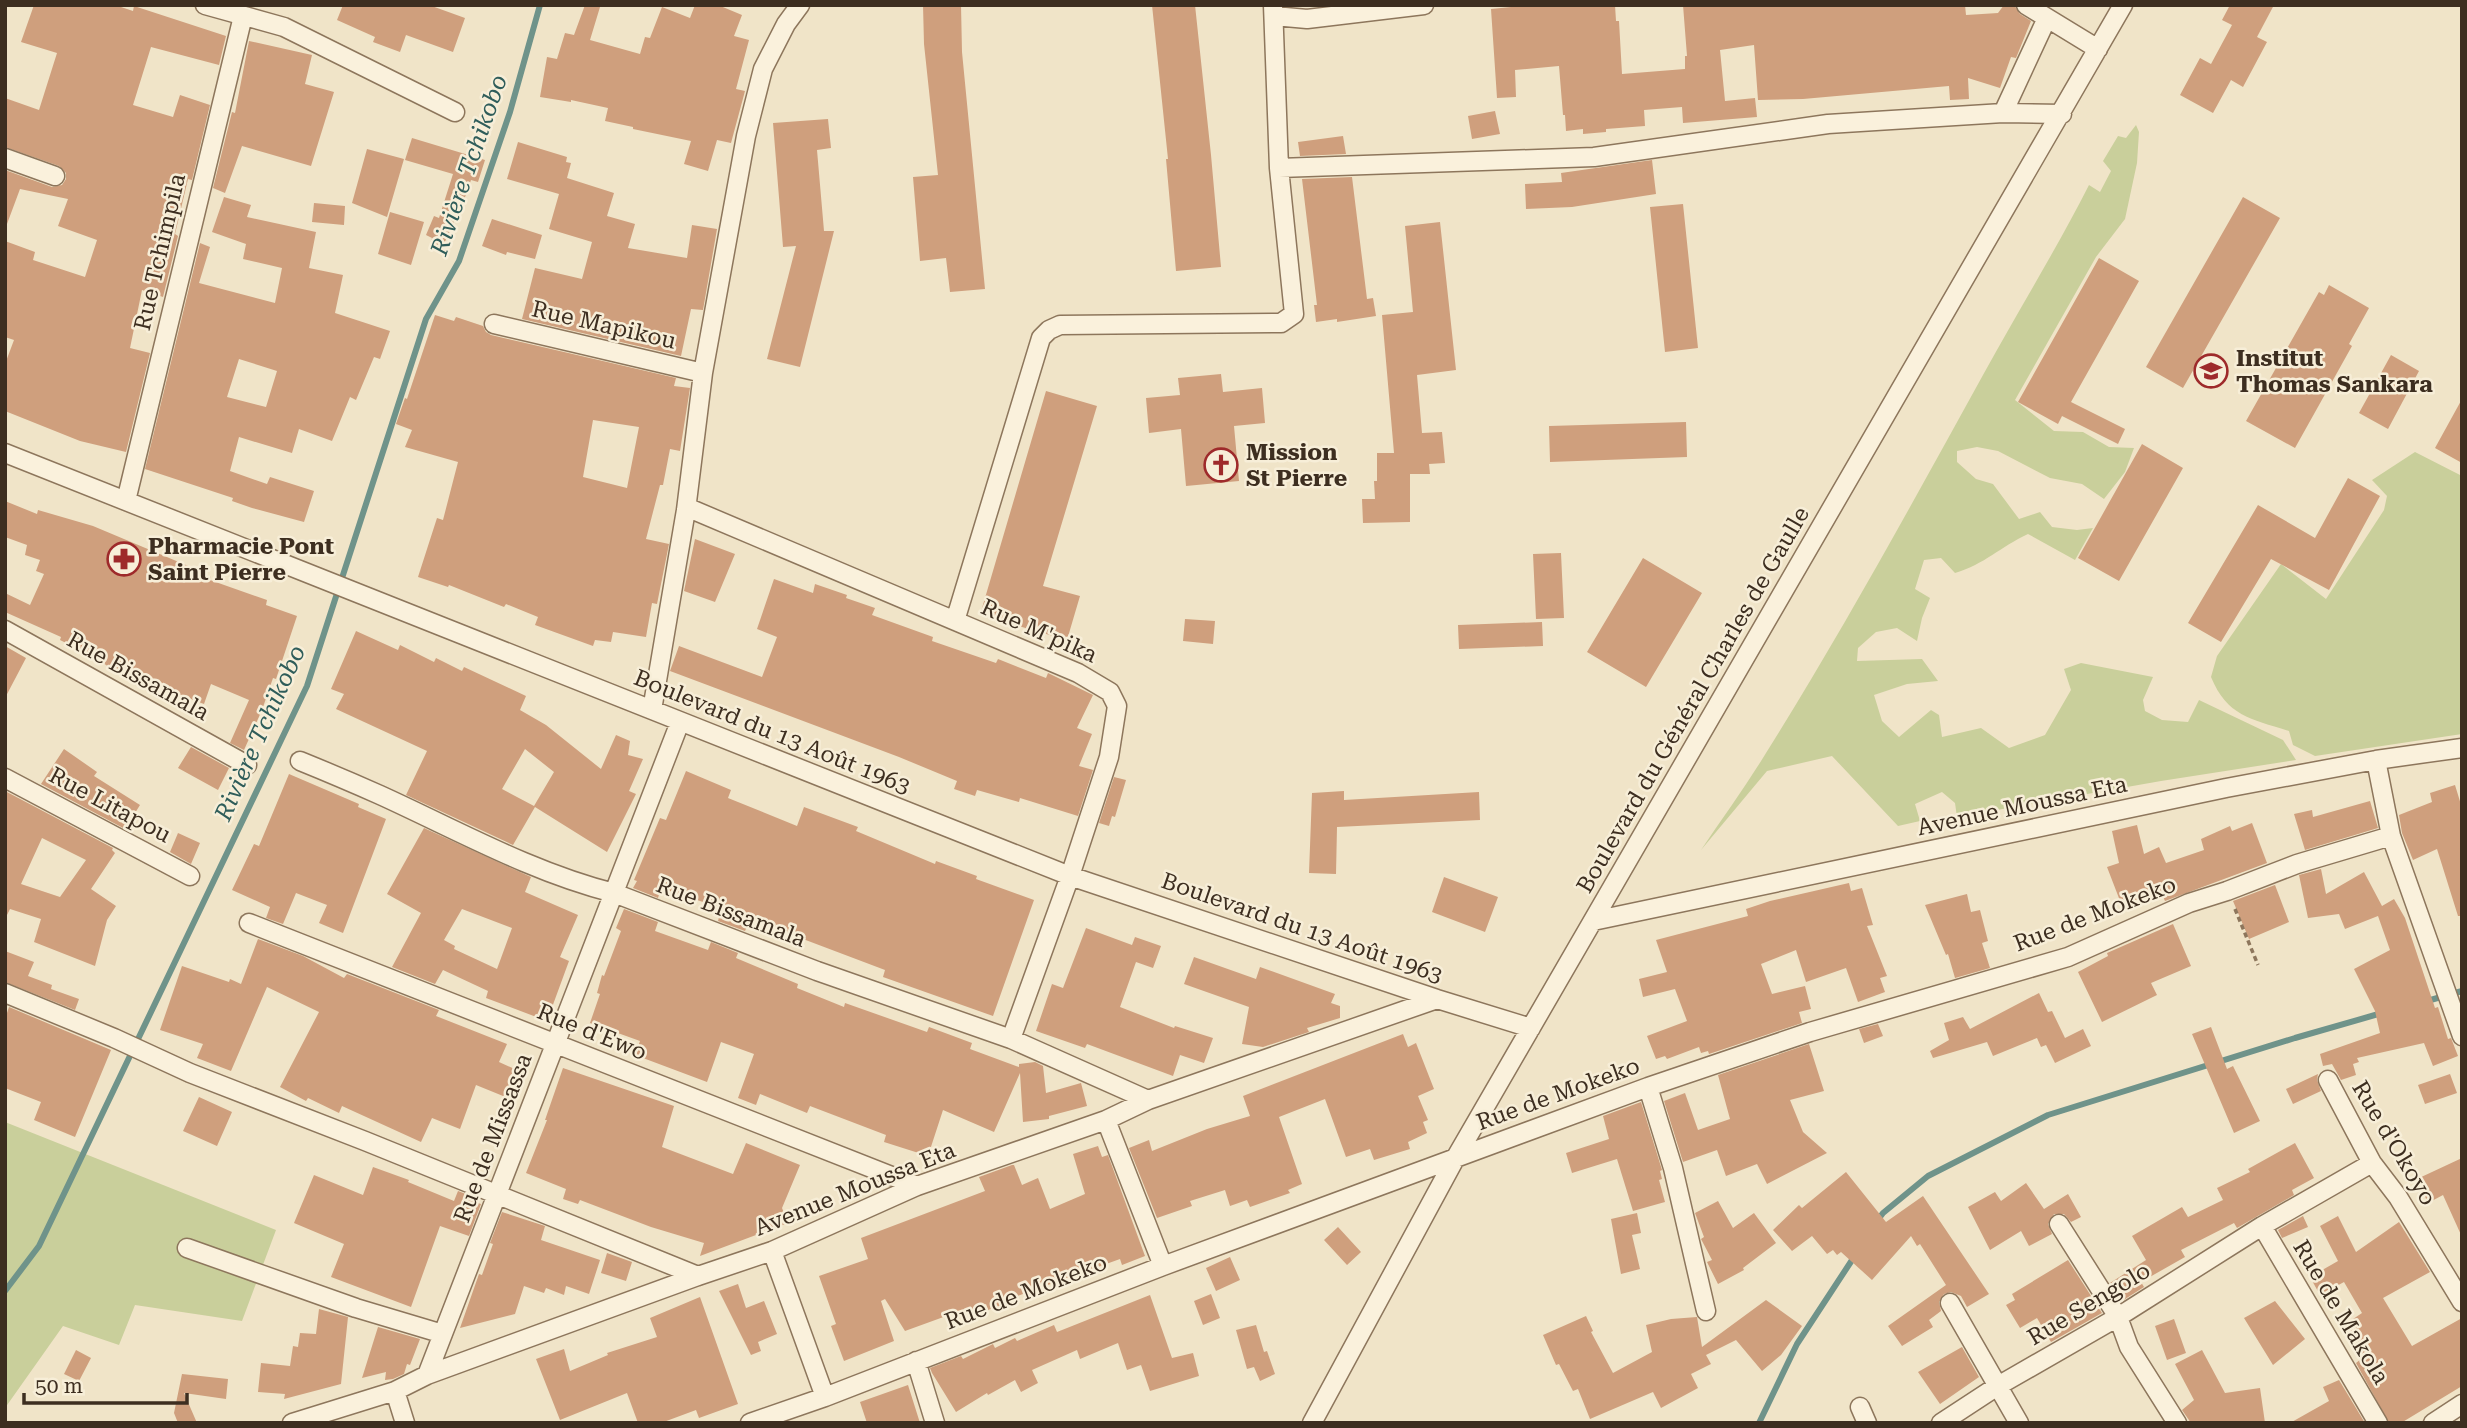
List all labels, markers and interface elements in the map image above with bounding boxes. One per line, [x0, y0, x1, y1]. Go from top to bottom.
water label: Rivière Tchikobo [425, 71, 513, 260]
street label: Rue Tchimpila [129, 170, 191, 333]
street label: Rue Mapikou [529, 295, 679, 355]
place label: Institut Thomas Sankara [2236, 345, 2433, 398]
school or university icon: Institut Thomas Sankara [2192, 352, 2230, 390]
place label: Mission St Pierre [1246, 439, 1347, 492]
church icon: Mission St Pierre [1202, 446, 1240, 484]
street label: Boulevard du Général Charles de Gaulle [1571, 502, 1815, 898]
place label: Pharmacie Pont Saint Pierre [148, 533, 334, 586]
pharmacy icon: Pharmacie Pont Saint Pierre [105, 540, 143, 578]
street label: Rue M'pika [977, 593, 1102, 669]
street label: Rue Bissamala [62, 626, 214, 726]
water label: Rivière Tchikobo [208, 641, 311, 826]
street label: Boulevard du 13 Août 1963 [630, 664, 914, 800]
street label: Rue Litapou [44, 762, 176, 848]
street label: Avenue Moussa Eta [1915, 770, 2130, 841]
street label: Boulevard du 13 Août 1963 [1158, 867, 1446, 989]
street label: Rue Bissamala [652, 871, 810, 953]
street label: Rue de Mokeko [2010, 871, 2180, 957]
street label: Rue d'Ewo [533, 998, 651, 1066]
street label: Rue de Missassa [448, 1049, 538, 1226]
street label: Rue de Mokeko [1473, 1052, 1643, 1136]
street label: Rue d'Okoyo [2346, 1076, 2442, 1210]
street label: Avenue Moussa Eta [751, 1136, 960, 1242]
street label: Rue de Makola [2287, 1235, 2395, 1389]
street label: Rue de Mokeko [941, 1249, 1111, 1335]
street label: Rue Sengolo [2023, 1257, 2155, 1351]
scale bar [24, 1362, 187, 1406]
text: 50 m [35, 1374, 83, 1398]

